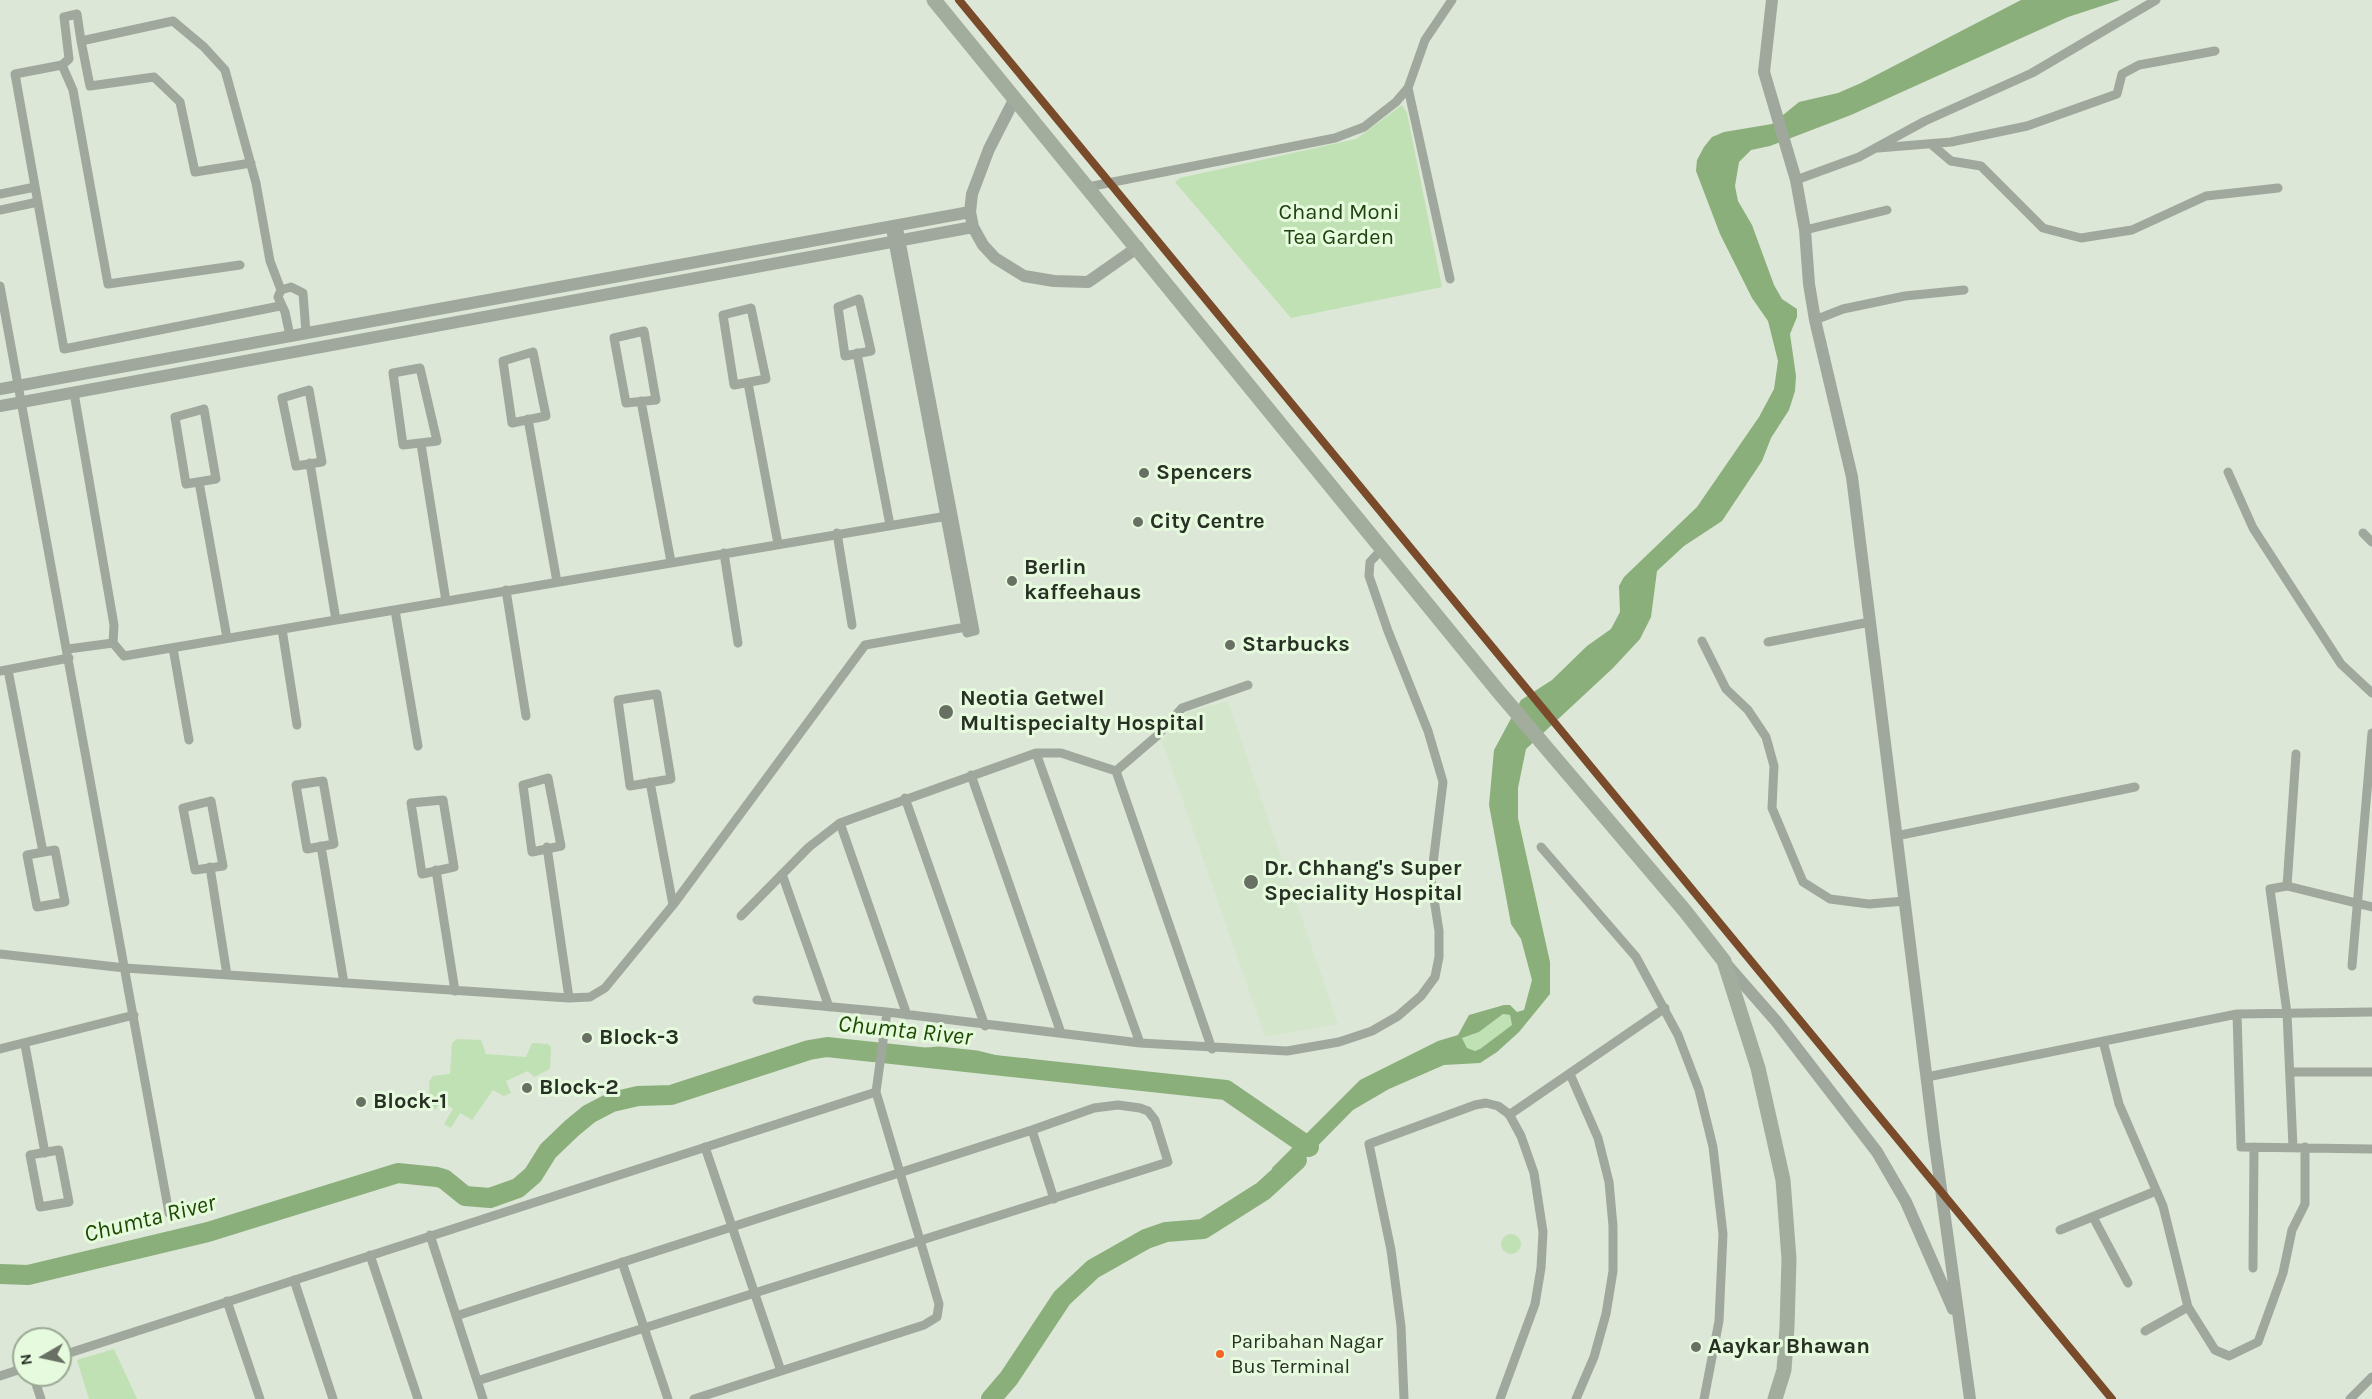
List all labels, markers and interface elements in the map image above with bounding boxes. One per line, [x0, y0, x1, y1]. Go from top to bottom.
park label: Chand Moni Tea Garden [1279, 200, 1399, 252]
place label: Spencers [1156, 460, 1252, 486]
marker: Spencers [1137, 466, 1151, 480]
place label: City Centre [1150, 509, 1265, 535]
marker: City Centre [1131, 515, 1145, 529]
place label: Berlin kaffeehaus [1024, 555, 1141, 606]
marker: Berlin kaffeehaus [1005, 574, 1019, 588]
place label: Starbucks [1242, 632, 1350, 658]
marker: Starbucks [1223, 638, 1237, 652]
place label: Neotia Getwel Multispecialty Hospital [960, 686, 1205, 738]
marker: Neotia Getwel Multispecialty Hospital [937, 703, 955, 721]
place label: Dr. Chhang's Super Speciality Hospital [1264, 856, 1463, 908]
marker: Dr. Chhang's Super Speciality Hospital [1242, 873, 1260, 891]
water label: Chumta River [836, 1010, 974, 1052]
place label: Block-3 [599, 1025, 679, 1051]
marker: Block-3 [580, 1031, 594, 1045]
place label: Block-2 [539, 1075, 619, 1101]
marker: Block-2 [520, 1081, 534, 1095]
place label: Block-1 [373, 1089, 447, 1115]
marker: Block-1 [354, 1095, 368, 1109]
water label: Chumta River [81, 1189, 219, 1249]
north arrow [12, 1327, 72, 1387]
place label: Paribahan Nagar Bus Terminal [1231, 1330, 1383, 1377]
place label: Aaykar Bhawan [1708, 1334, 1870, 1360]
marker: Aaykar Bhawan [1689, 1340, 1703, 1354]
marker: Paribahan Nagar Bus Terminal [1214, 1348, 1226, 1360]
text: N [15, 1352, 36, 1367]

